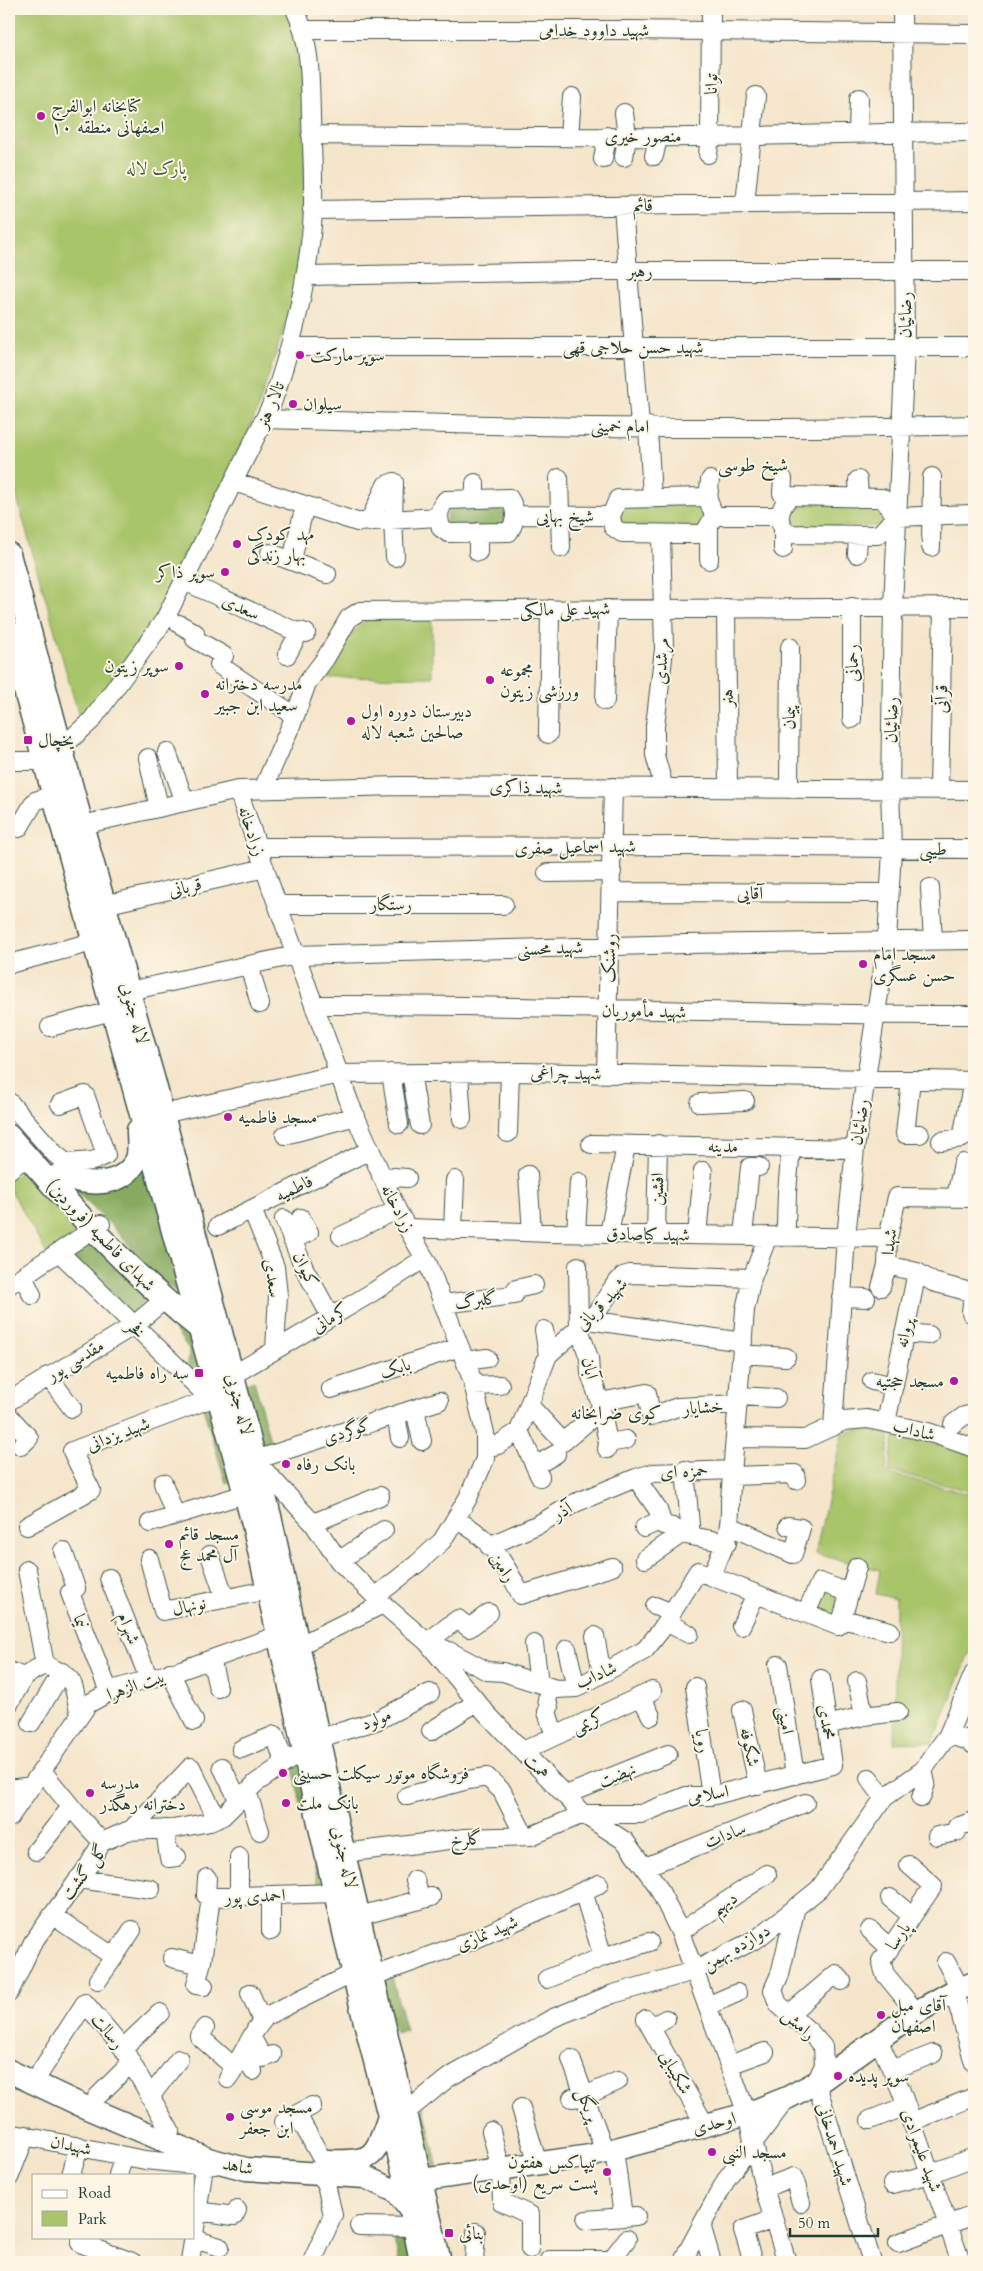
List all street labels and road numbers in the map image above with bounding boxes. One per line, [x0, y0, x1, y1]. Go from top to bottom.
street label: شهید داوود خدامی [539, 18, 649, 43]
street label: توانا [699, 73, 724, 95]
street label: منصور خیری [604, 124, 682, 149]
street label: قائم [633, 193, 653, 221]
street label: رهبر [625, 259, 653, 284]
street label: رضائیان [893, 292, 918, 338]
street label: شهید حسن حلاجی قهی [563, 335, 703, 360]
street label: تالار هنر [249, 377, 291, 435]
street label: امام خمینی [590, 413, 650, 443]
street label: شیخ بهایی [536, 504, 594, 532]
street label: سعدی [218, 588, 264, 627]
street label: شهید علی مالکی [519, 596, 611, 623]
street label: مرشدی [648, 637, 675, 685]
street label: رحمانی [840, 644, 865, 682]
street label: قرآنی [929, 684, 954, 714]
street label: هنر [715, 689, 740, 709]
street label: رضائیان [879, 696, 904, 744]
street label: پیمان [777, 705, 802, 730]
street label: شهید ذاکری [489, 774, 563, 801]
street label: زرادخانه [231, 803, 272, 860]
street label: شهید اسماعیل صفری [514, 834, 636, 861]
street label: طیبی [919, 837, 947, 864]
street label: قربانی [166, 872, 204, 903]
street label: آقایی [737, 881, 765, 906]
street label: رستگار [368, 892, 412, 917]
street label: روشنک [596, 933, 623, 983]
street label: شهید محسنی [516, 935, 584, 962]
street label: لاله جنوبی [114, 979, 155, 1047]
street label: شهید مأموریان [601, 997, 687, 1025]
street label: شهید چراغی [530, 1060, 602, 1087]
street label: رضائیان [843, 1097, 875, 1147]
street label: مدینه [707, 1133, 739, 1160]
street label: فاطمیه [271, 1169, 317, 1208]
street label: افشین [645, 1172, 670, 1206]
street label: شهدای فاطمیه (فروردین) [40, 1174, 161, 1297]
street label: زرادخانه [374, 1180, 421, 1237]
street label: شهید کیاصادق [606, 1221, 690, 1248]
street label: شهدا [875, 1227, 904, 1257]
street label: کیوان [286, 1247, 325, 1291]
street label: سعدی [257, 1257, 288, 1299]
street label: شهید قربانی [569, 1272, 633, 1337]
street label: گلبرگ [453, 1285, 499, 1316]
street label: کرمانی [307, 1298, 354, 1339]
street label: فخر [119, 1313, 151, 1345]
street label: پروانه [889, 1314, 920, 1350]
street label: مقدسی پور [40, 1333, 109, 1388]
street label: بابک [376, 1352, 414, 1385]
street label: آبان [575, 1355, 605, 1384]
street label: لاله جنوبی [219, 1370, 260, 1438]
street label: خشایار [680, 1394, 724, 1422]
street label: شهید یزدانی [83, 1411, 153, 1458]
street label: گوگردی [320, 1412, 375, 1451]
street label: شاداب [890, 1413, 938, 1448]
street label: حمزه ای [659, 1458, 709, 1485]
street label: آذر [546, 1495, 579, 1528]
street label: رامین [483, 1547, 522, 1587]
street label: نونهال [170, 1591, 208, 1622]
street label: شهرام [108, 1608, 146, 1649]
street label: نیما [66, 1610, 95, 1632]
street label: شاداب [571, 1655, 621, 1696]
street label: بیت الزهرا [103, 1664, 169, 1707]
street label: مولود [357, 1702, 395, 1737]
street label: کریمی [567, 1703, 609, 1740]
street label: محمدی [812, 1703, 841, 1741]
street label: امینی [771, 1704, 800, 1736]
street label: شکوفه [733, 1725, 766, 1769]
street label: رویا [688, 1727, 717, 1755]
street label: همت [518, 1748, 555, 1785]
street label: نهضت [595, 1757, 640, 1794]
street label: اسلامی [685, 1779, 731, 1810]
street label: سادات [701, 1816, 750, 1855]
street label: لاله جنوبی [325, 1823, 364, 1891]
street label: گلرخ [449, 1826, 483, 1856]
street label: گل گشت [55, 1839, 114, 1905]
street label: احمدی پور [222, 1883, 286, 1910]
street label: دیهیم [706, 1885, 745, 1926]
street label: شهید نمازی [452, 1909, 522, 1958]
street label: پارسا [880, 1916, 918, 1955]
street label: دوازده بهمن [698, 1918, 775, 1977]
street label: رامش [776, 2002, 821, 2046]
street label: رسالت [85, 2008, 130, 2055]
street label: شکیبایی [653, 2046, 698, 2099]
street label: پریگل [570, 2085, 606, 2127]
street label: شهید احمدخانی [810, 2099, 859, 2189]
street label: شهید علیمرادی [895, 2105, 948, 2196]
street label: اوحدی [690, 2106, 739, 2141]
street label: شهیدان [48, 2129, 94, 2162]
street label: شاهد [220, 2151, 255, 2182]

